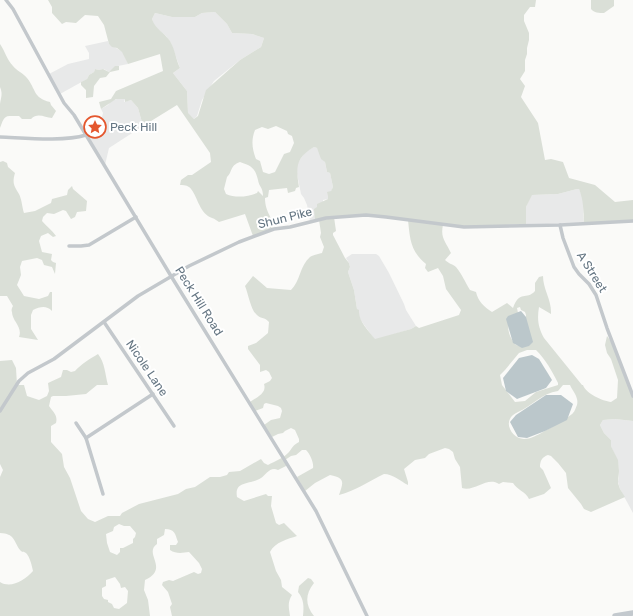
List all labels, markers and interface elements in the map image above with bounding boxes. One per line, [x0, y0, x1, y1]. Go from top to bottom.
place icon: Peck Hill [82, 114, 108, 140]
place label: Peck Hill [110, 120, 157, 134]
street label: Shun Pike [256, 204, 314, 231]
street label: A Street [574, 249, 610, 295]
street label: Peck Hill Road [172, 264, 226, 338]
street label: Nicole Lane [123, 337, 171, 399]

